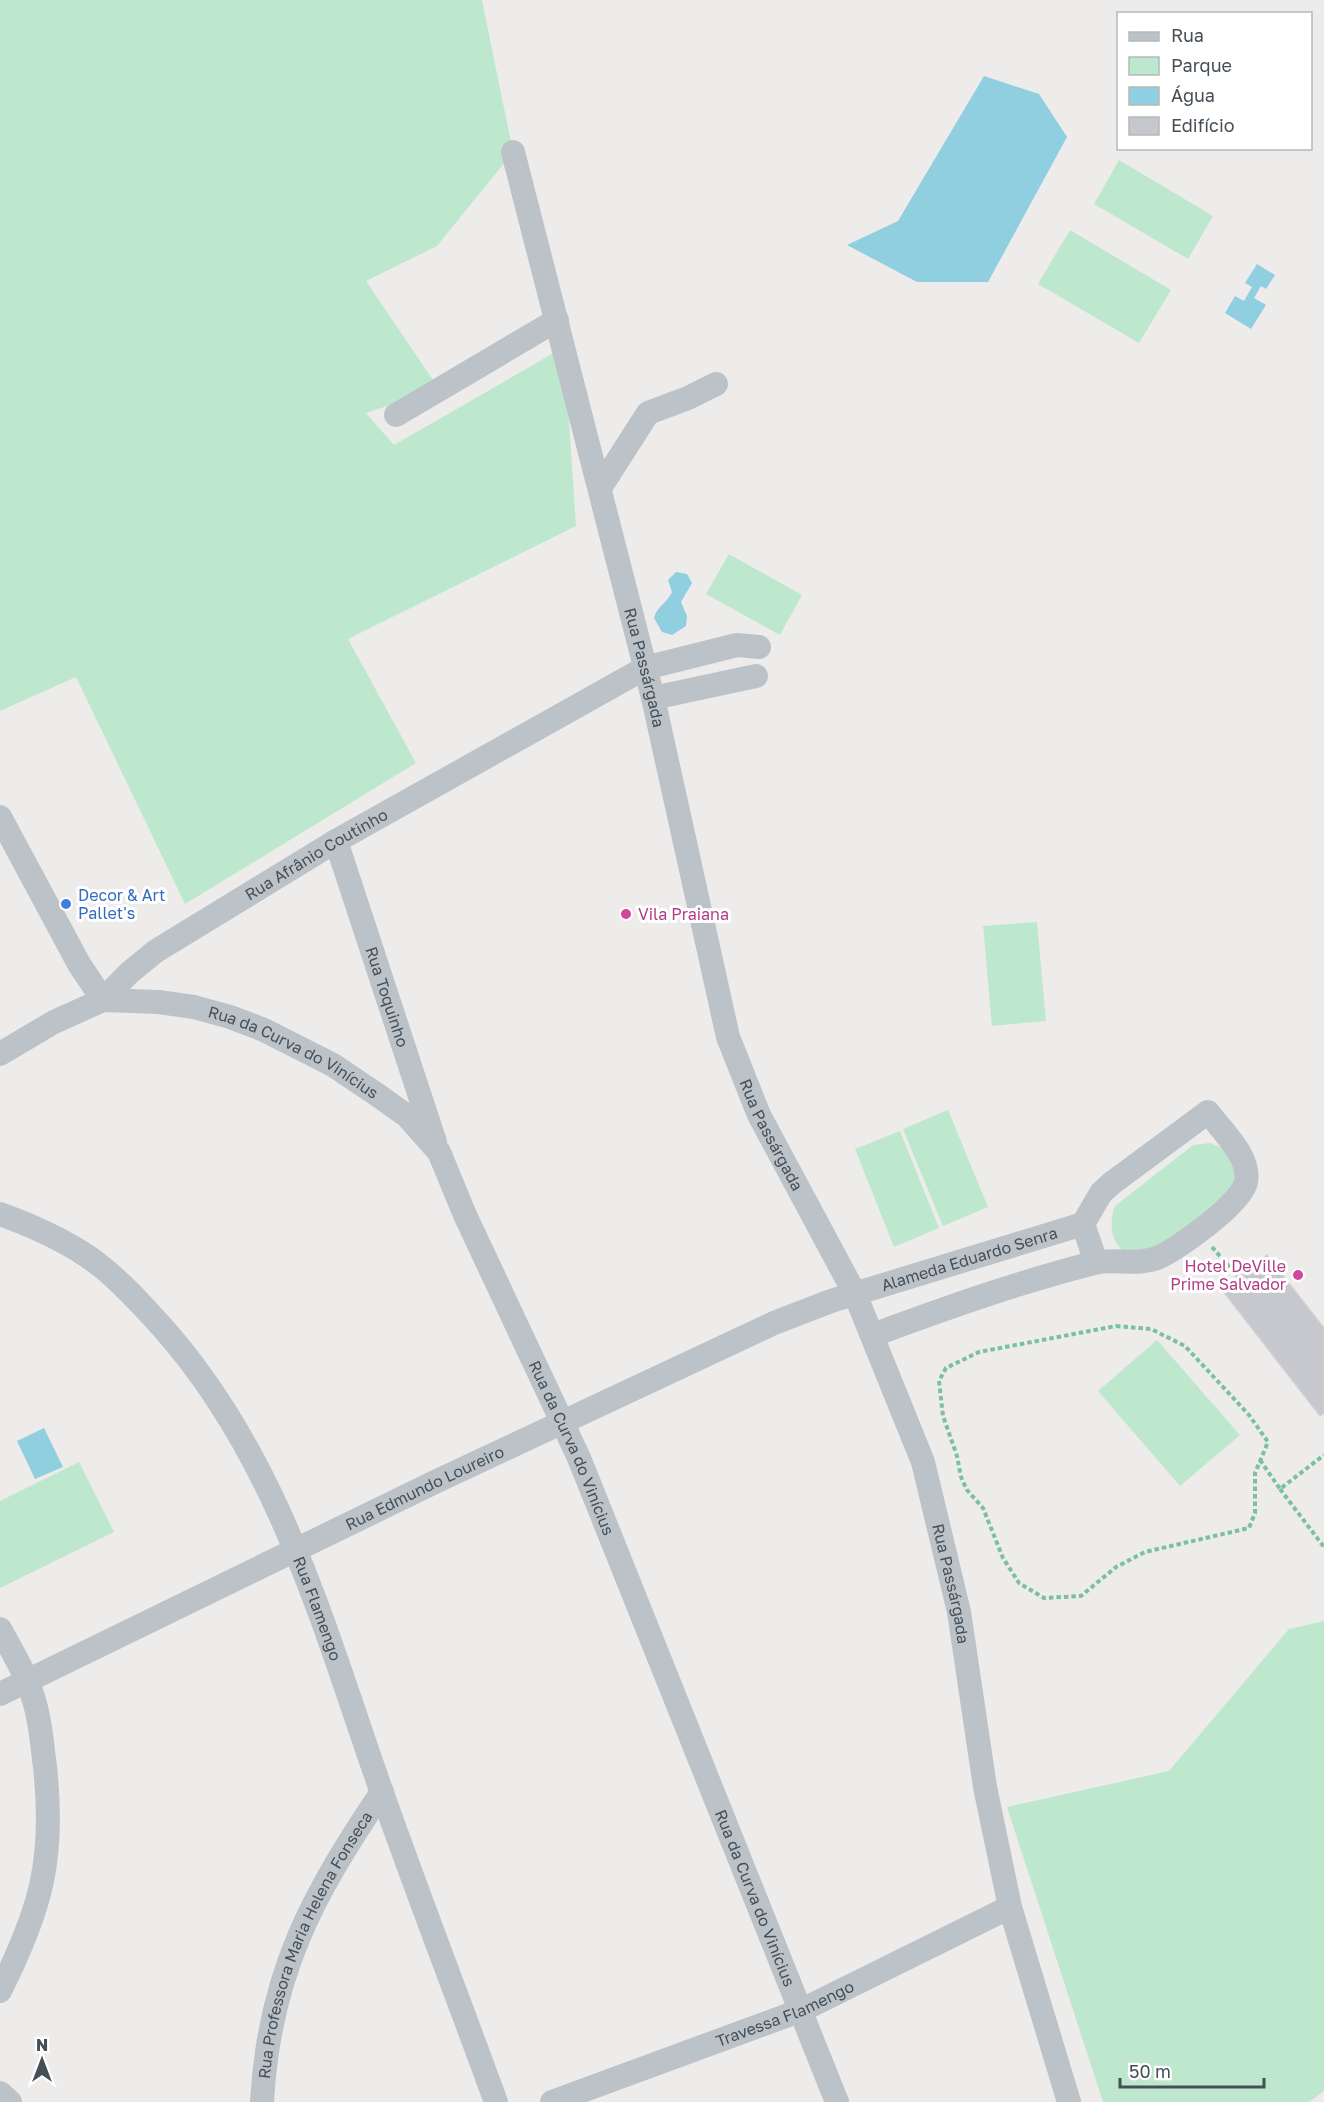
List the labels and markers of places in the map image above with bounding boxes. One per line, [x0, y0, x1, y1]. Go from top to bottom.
place label: Decor & Art Pallet's [78, 885, 165, 923]
marker: Decor & Art Pallet's [59, 897, 73, 911]
place label: Vila Praiana [638, 904, 729, 924]
marker: Vila Praiana [619, 907, 633, 921]
place label: Hotel DeVille Prime Salvador [1170, 1256, 1286, 1294]
marker: Hotel DeVille Prime Salvador [1291, 1268, 1305, 1282]

